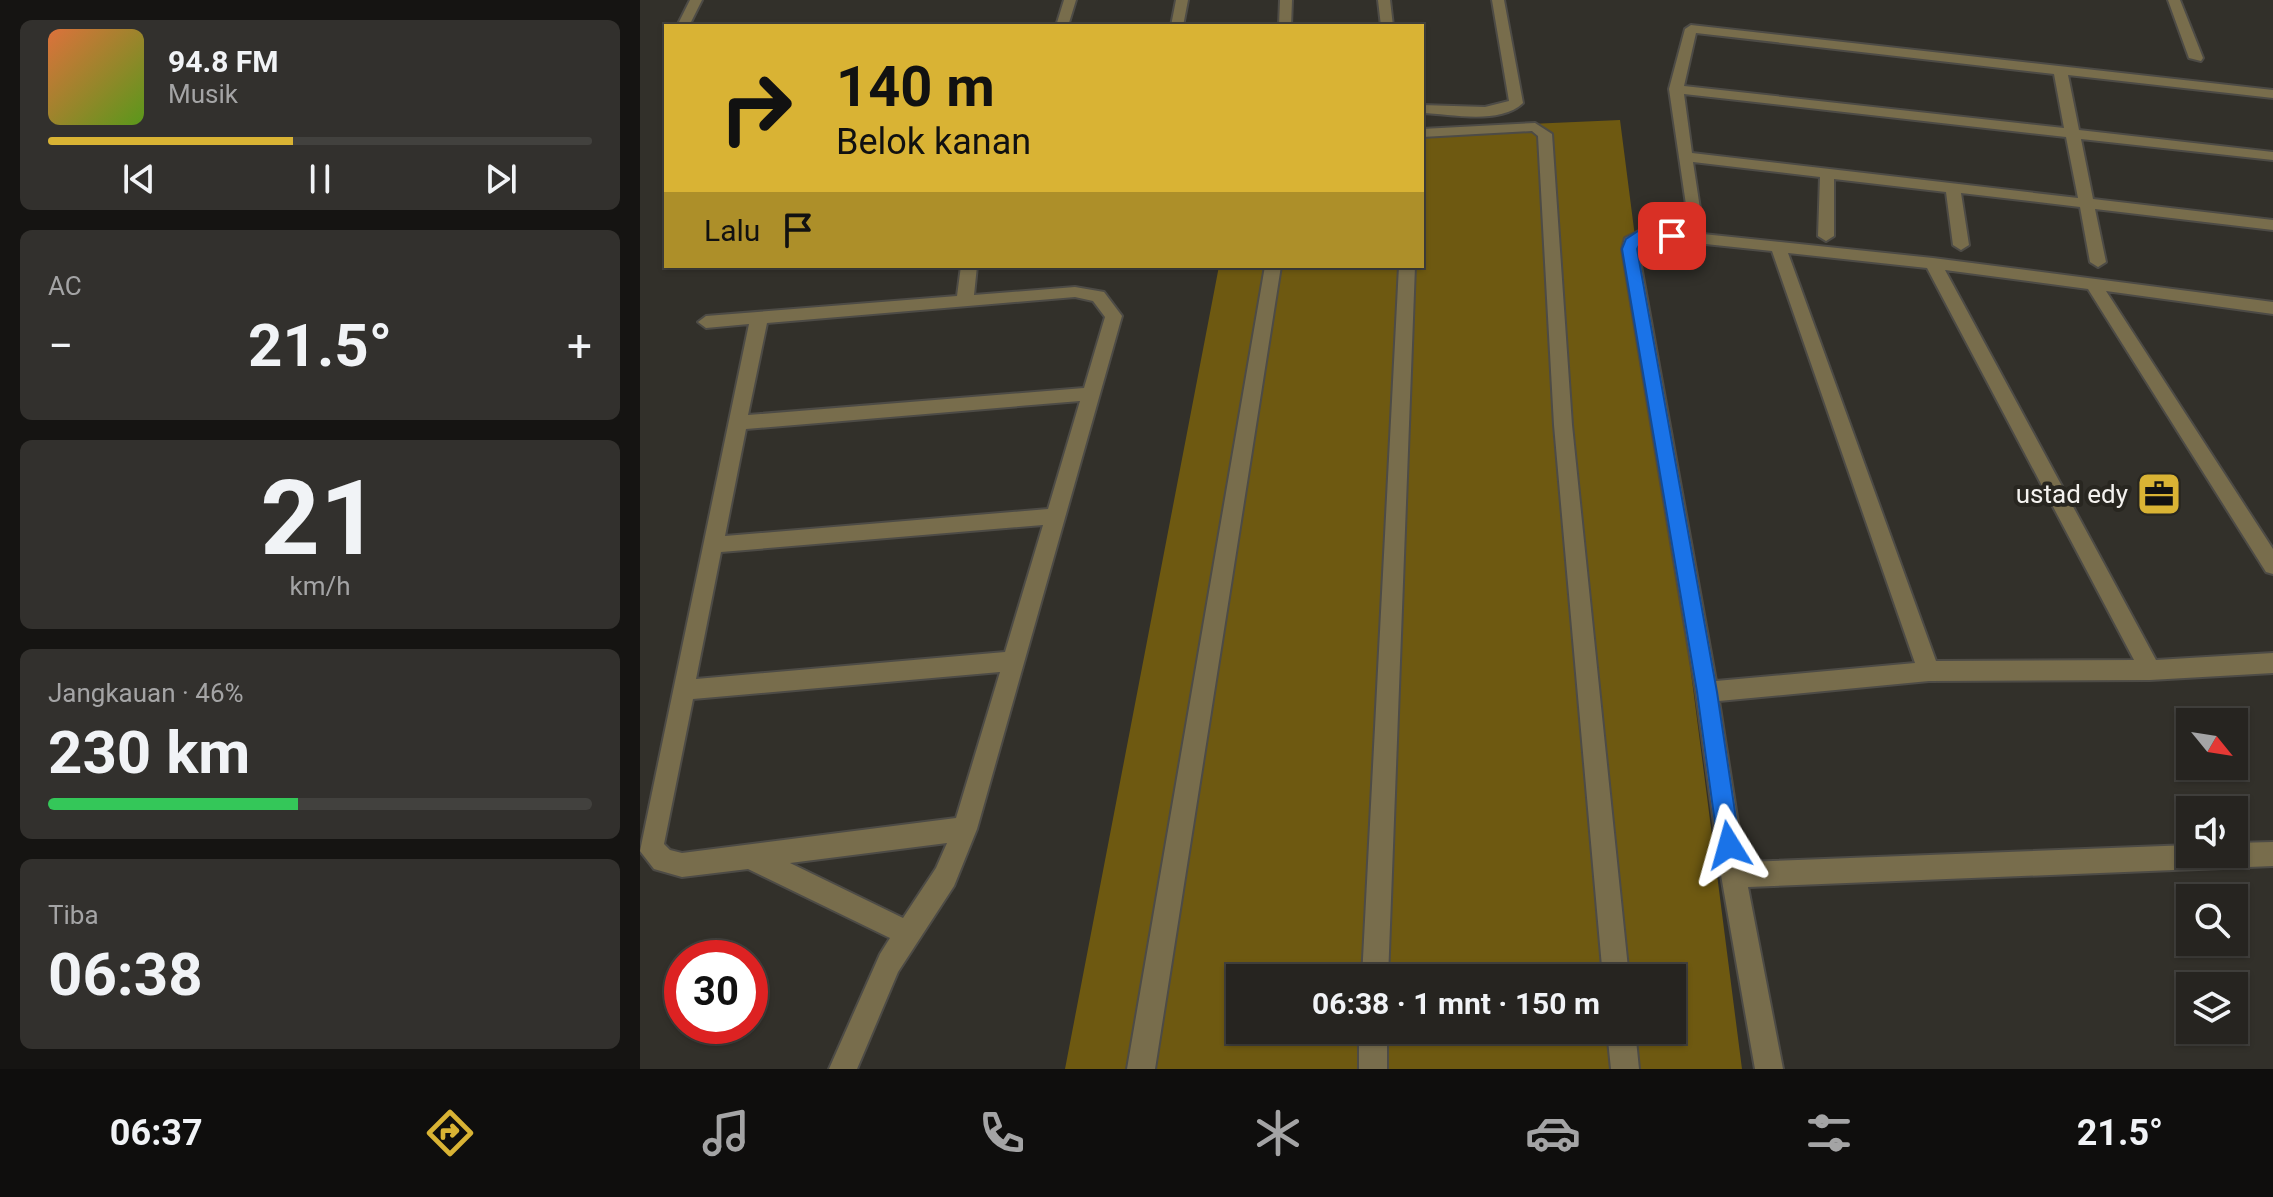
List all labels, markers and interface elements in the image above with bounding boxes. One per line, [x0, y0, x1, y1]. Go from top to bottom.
text: 94.8 FM [168, 44, 279, 79]
text: 140 m [836, 54, 995, 120]
icon: right [704, 56, 808, 160]
text: Musik [168, 79, 238, 109]
text: Belok kanan [836, 121, 1031, 163]
icon: previous [117, 157, 161, 201]
icon: pause [298, 157, 342, 201]
icon: next [479, 157, 523, 201]
pin [1638, 202, 1706, 270]
icon: arrive [776, 208, 820, 252]
text: Lalu [704, 213, 760, 248]
icon: arrive [1650, 214, 1694, 258]
text: AC [48, 271, 82, 301]
text: 21.5° [248, 310, 392, 381]
text: − [48, 320, 73, 372]
text: + [567, 320, 592, 372]
text: 21 [260, 458, 380, 579]
office icon: ustad edy [2135, 470, 2183, 518]
place label: ustad edy [2016, 479, 2128, 509]
text: km/h [289, 571, 351, 601]
text: Jangkauan · 46% [48, 678, 244, 708]
north arrow [2176, 708, 2248, 780]
map controls [2176, 708, 2248, 1044]
text: 230 km [48, 717, 250, 788]
button: sound [2176, 796, 2248, 868]
position arrow [1687, 803, 1771, 887]
button: search [2176, 884, 2248, 956]
text: Tiba [48, 900, 99, 930]
text: 06:38 [48, 939, 203, 1010]
speed limit sign: 30 [664, 940, 768, 1044]
button: layers [2176, 972, 2248, 1044]
text: 06:38 · 1 mnt · 150 m [1312, 986, 1600, 1021]
icon: directions [422, 1105, 478, 1161]
icon: music [698, 1105, 754, 1161]
icon: phone [974, 1105, 1030, 1161]
icon: climate [1250, 1105, 1306, 1161]
icon: car [1525, 1105, 1581, 1161]
icon: filters [1801, 1105, 1857, 1161]
text: 06:37 [110, 1112, 203, 1154]
text: 21.5° [2077, 1112, 2163, 1154]

